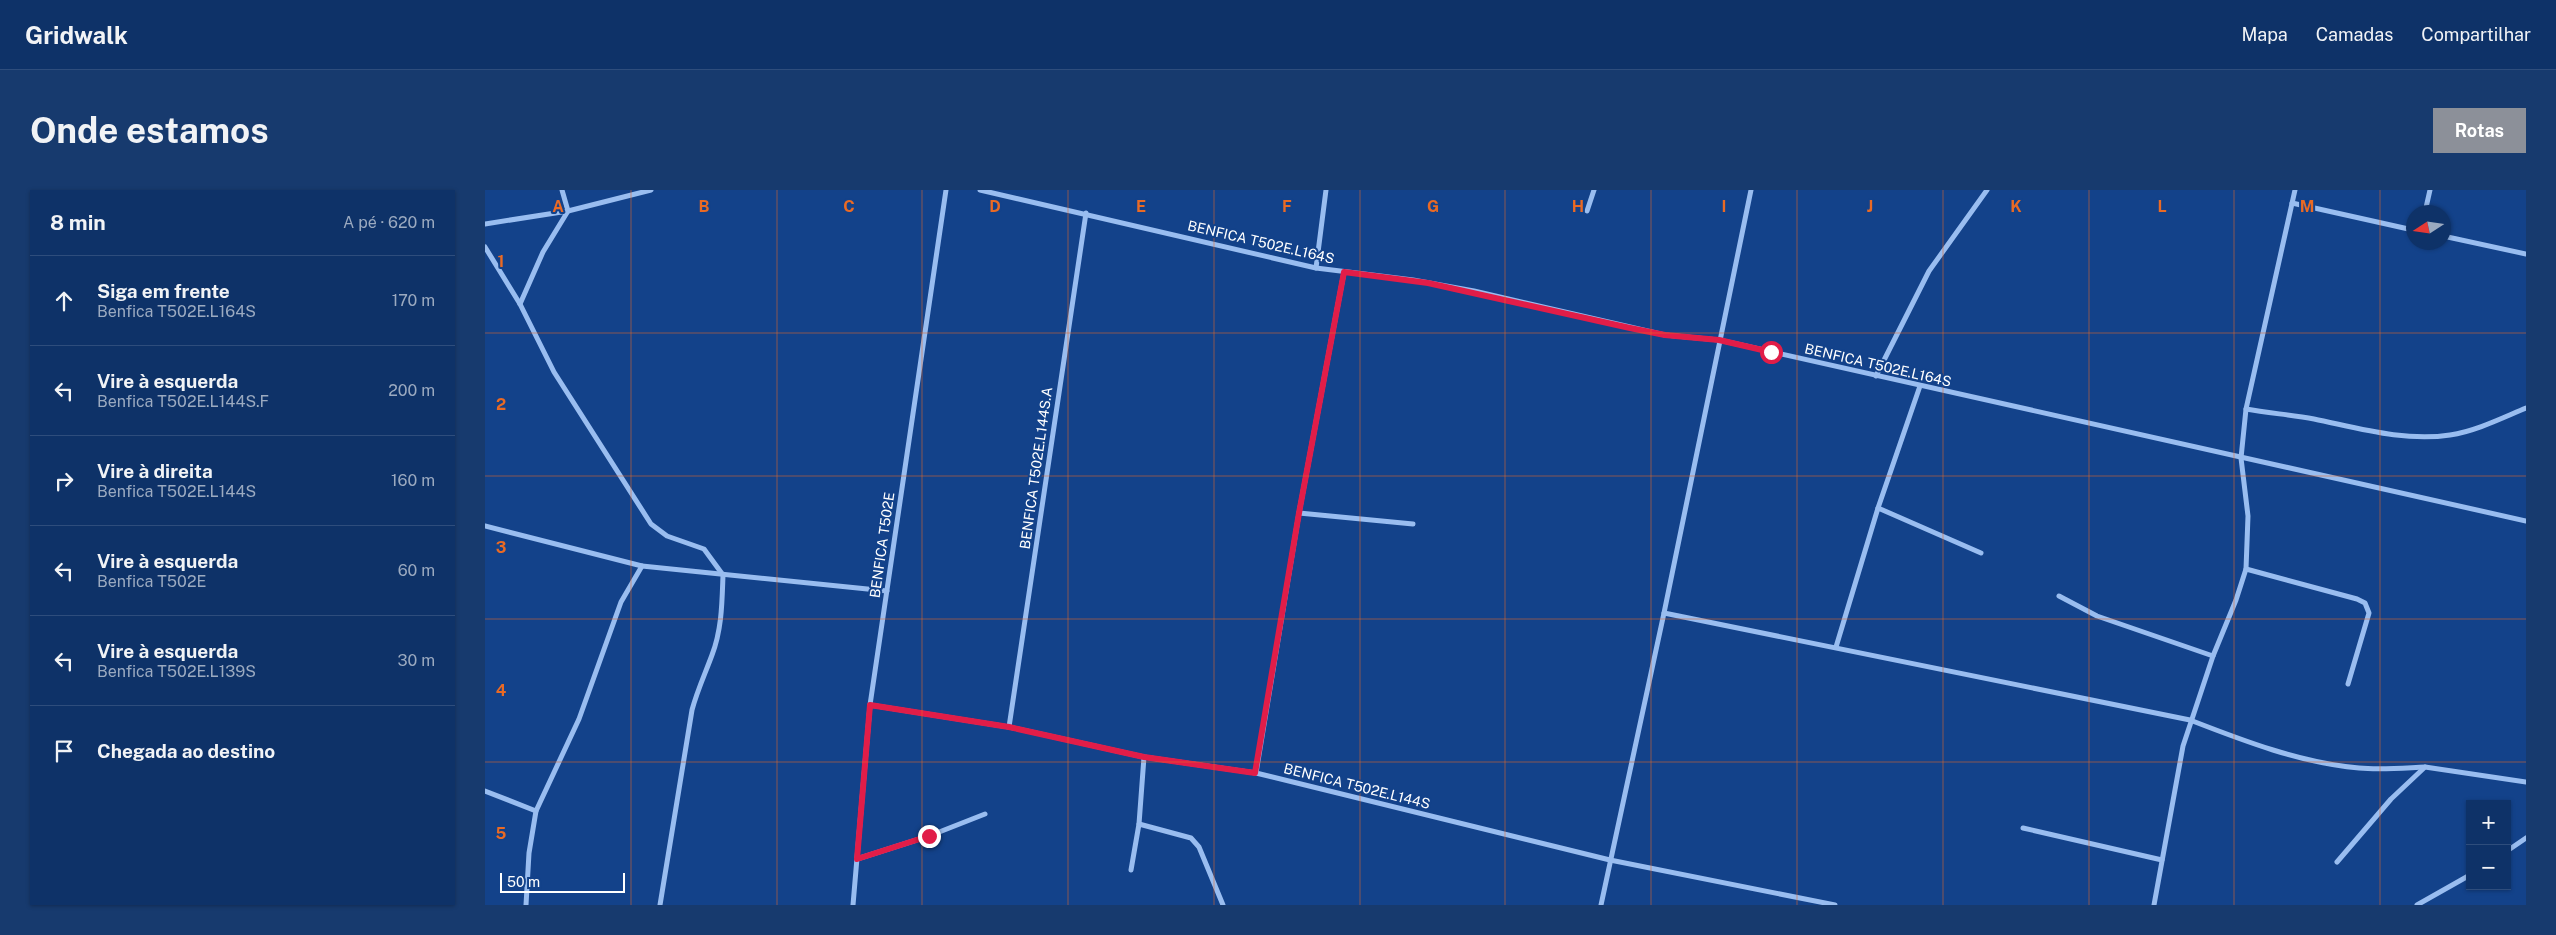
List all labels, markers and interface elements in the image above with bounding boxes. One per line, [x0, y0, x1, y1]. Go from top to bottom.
text: Gridwalk [25, 21, 128, 49]
text: Mapa [2241, 24, 2288, 45]
text: Camadas [2316, 24, 2393, 45]
text: Compartilhar [2421, 24, 2531, 45]
button: Rotas [2433, 108, 2526, 153]
text: Onde estamos [30, 110, 269, 151]
text: A [552, 197, 564, 216]
text: B [699, 197, 710, 216]
text: C [843, 197, 855, 216]
text: D [989, 197, 1001, 216]
text: E [1136, 197, 1146, 216]
text: F [1282, 197, 1292, 216]
text: G [1427, 197, 1439, 216]
text: H [1572, 197, 1584, 216]
text: I [1722, 197, 1726, 216]
text: J [1867, 197, 1873, 216]
text: K [2010, 197, 2022, 216]
text: L [2157, 197, 2167, 216]
text: M [2300, 197, 2314, 216]
north arrow [2406, 205, 2451, 250]
text: 8 min [50, 210, 106, 235]
text: A pé · 620 m [343, 213, 435, 232]
street label: BENFICA T502E.L164S [1186, 217, 1336, 267]
text: 1 [498, 252, 504, 271]
text: Siga em frente [97, 280, 230, 302]
icon: ahead [50, 287, 78, 315]
text: 170 m [392, 291, 435, 310]
text: Benfica T502E.L164S [97, 302, 256, 321]
street label: BENFICA T502E.L164S [1803, 340, 1953, 390]
route start [1760, 341, 1783, 364]
text: Vire à esquerda [97, 370, 238, 392]
icon: left [50, 377, 78, 405]
text: 200 m [388, 381, 435, 400]
street label: BENFICA T502E.L144S.A [1017, 386, 1055, 550]
text: Benfica T502E.L144S.F [97, 392, 269, 411]
text: 2 [496, 395, 506, 414]
text: Vire à direita [97, 460, 213, 482]
icon: right [50, 467, 78, 495]
text: 160 m [391, 471, 435, 490]
text: Benfica T502E.L144S [97, 482, 256, 501]
street label: BENFICA T502E [867, 491, 897, 599]
text: 3 [496, 538, 506, 557]
text: Vire à esquerda [97, 550, 238, 572]
icon: left [50, 557, 78, 585]
text: 60 m [398, 561, 435, 580]
text: Benfica T502E [97, 572, 206, 591]
text: Vire à esquerda [97, 640, 238, 662]
icon: left [50, 647, 78, 675]
text: 30 m [398, 651, 435, 670]
text: Benfica T502E.L139S [97, 662, 256, 681]
text: 4 [496, 681, 507, 700]
icon: arrive [50, 737, 78, 765]
text: Chegada ao destino [97, 740, 275, 762]
street label: BENFICA T502E.L144S [1282, 760, 1432, 812]
map controls [2466, 800, 2511, 890]
button: + [2466, 800, 2511, 845]
text: 5 [496, 824, 507, 843]
route end [918, 825, 941, 848]
button: − [2466, 845, 2511, 890]
scale bar [500, 870, 625, 893]
text: 50 m [507, 874, 540, 890]

